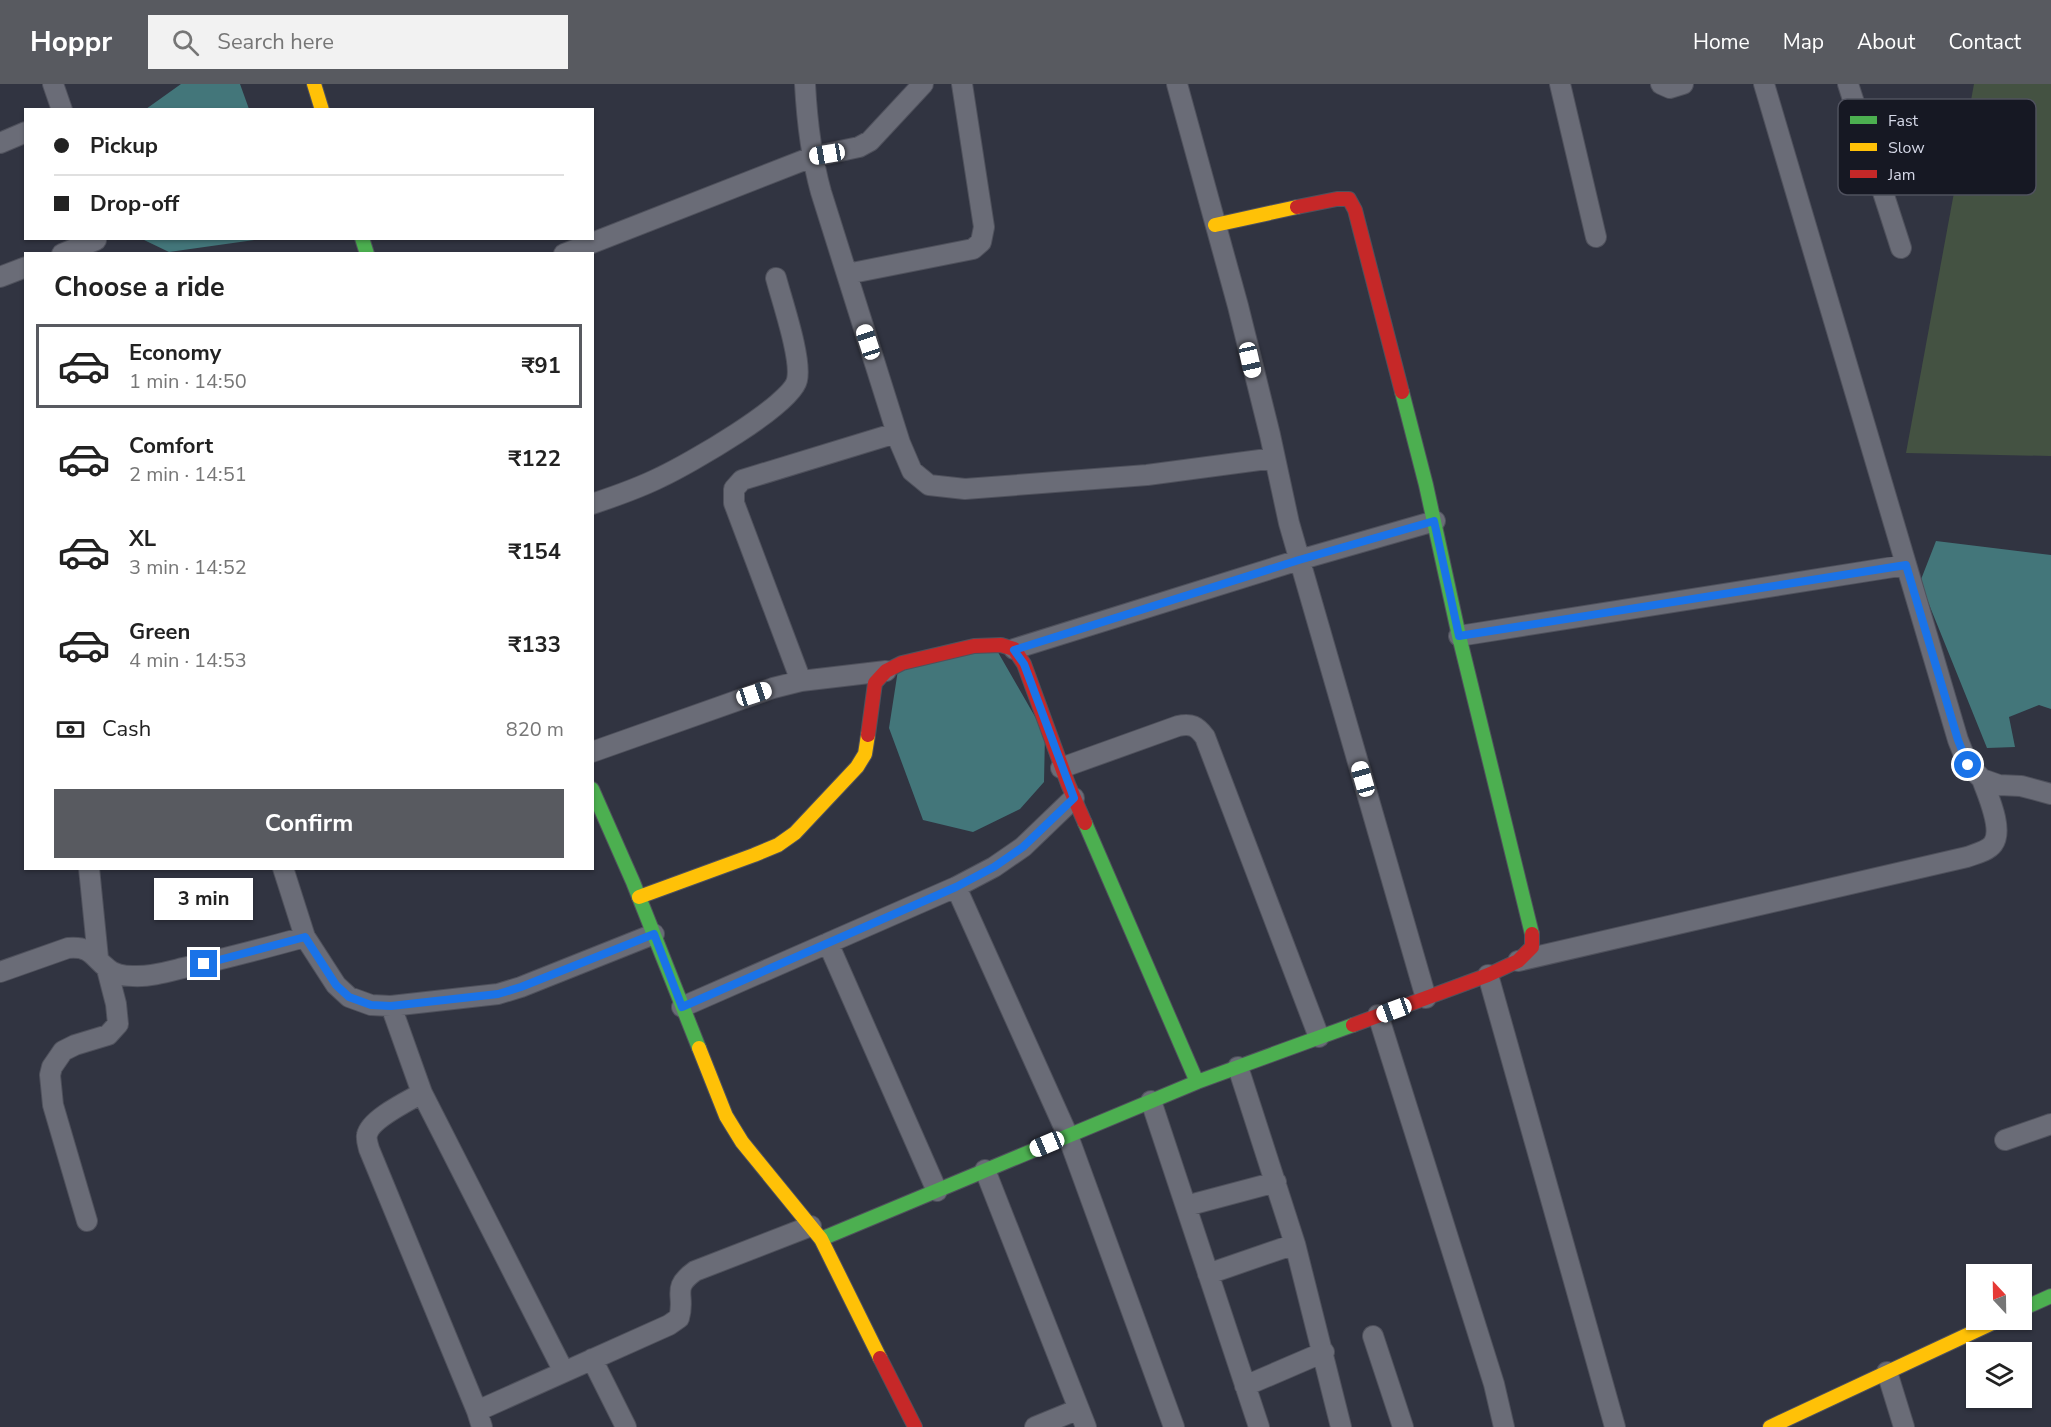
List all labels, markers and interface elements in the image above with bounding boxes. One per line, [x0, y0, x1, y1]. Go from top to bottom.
search box [148, 15, 568, 69]
text: Hoppr [30, 23, 112, 61]
icon: search [169, 26, 202, 59]
text: Search here [217, 27, 334, 57]
text: Home [1693, 28, 1750, 56]
text: Map [1783, 28, 1824, 56]
text: About [1857, 28, 1915, 56]
text: Contact [1948, 28, 2021, 56]
legend [1838, 99, 2036, 195]
text: Fast [1888, 110, 1919, 132]
text: Pickup [90, 131, 158, 161]
text: Slow [1888, 137, 1925, 159]
car [808, 142, 846, 166]
text: Jam [1887, 164, 1915, 186]
text: Drop-off [90, 189, 179, 219]
text: Choose a ride [54, 269, 225, 306]
car [854, 322, 882, 362]
text: Economy [129, 338, 221, 368]
icon: car [57, 339, 111, 393]
car [1237, 340, 1263, 380]
text: ₹91 [521, 351, 561, 381]
text: 1 min · 14:50 [129, 368, 247, 395]
text: Comfort [129, 431, 213, 461]
icon: car [57, 432, 111, 486]
text: ₹122 [508, 444, 561, 474]
text: 2 min · 14:51 [129, 461, 247, 488]
text: XL [129, 524, 156, 554]
icon: car [57, 525, 111, 579]
text: ₹154 [508, 537, 561, 567]
text: 3 min · 14:52 [129, 554, 247, 581]
text: Green [129, 617, 190, 647]
icon: car [57, 618, 111, 672]
text: ₹133 [508, 630, 561, 660]
text: 4 min · 14:53 [129, 647, 247, 674]
car [734, 680, 774, 708]
icon: cash [54, 713, 87, 746]
text: Cash [102, 714, 151, 744]
text: 820 m [506, 716, 564, 743]
route start [1954, 751, 1981, 778]
car [1349, 759, 1377, 799]
button: Confirm [54, 789, 564, 858]
callout: 3 min [154, 877, 254, 919]
text: 3 min [178, 885, 229, 912]
route end [190, 950, 217, 977]
car [1374, 995, 1414, 1025]
car [1027, 1129, 1067, 1159]
north arrow [1966, 1264, 2032, 1330]
map controls [1966, 1264, 2032, 1408]
button: layers [1966, 1342, 2032, 1408]

